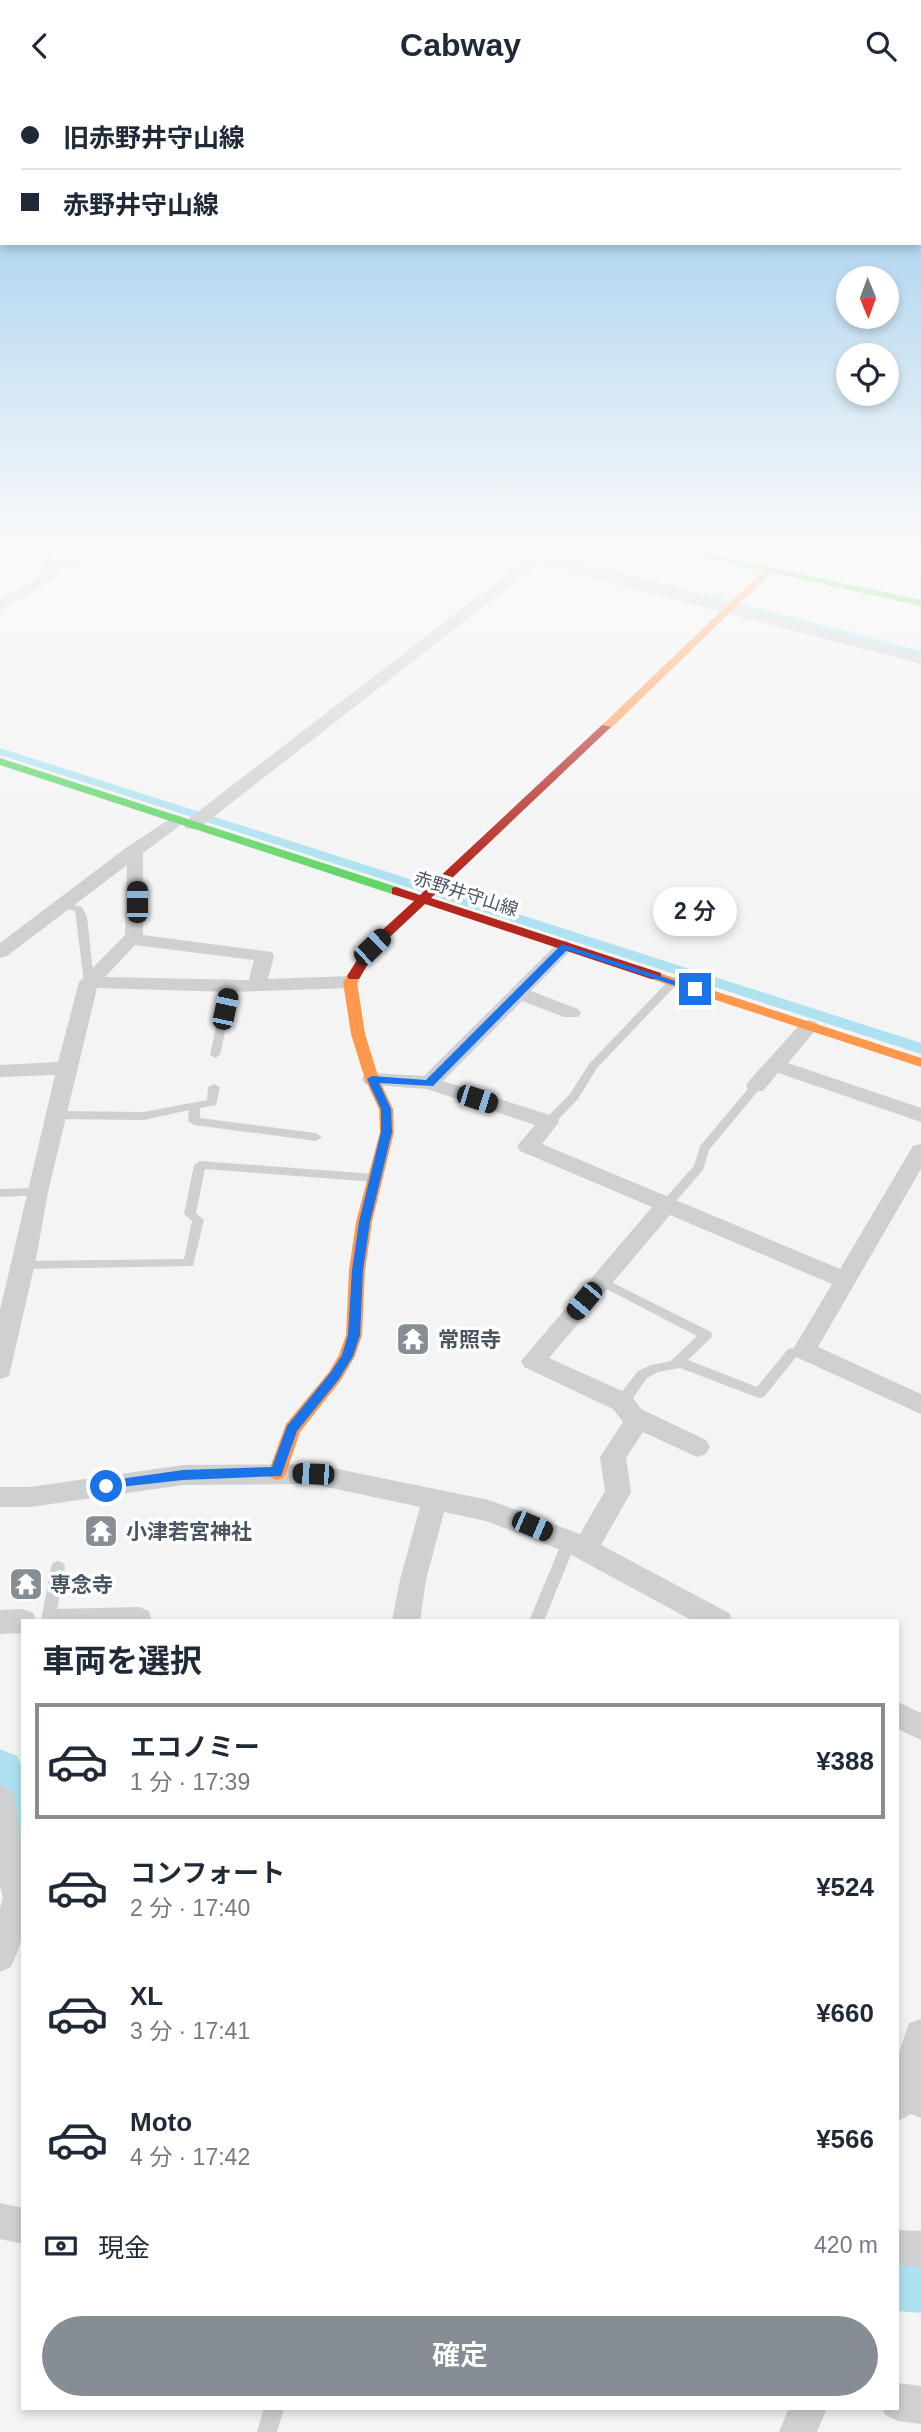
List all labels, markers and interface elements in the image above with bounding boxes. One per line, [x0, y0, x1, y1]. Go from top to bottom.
icon: back [21, 27, 59, 65]
text: Cabway [400, 27, 521, 63]
icon: search [862, 27, 900, 65]
text: 旧赤野井守山線 [63, 123, 245, 153]
text: 赤野井守山線 [63, 190, 219, 220]
north arrow [836, 266, 900, 329]
map controls [836, 266, 899, 406]
button: locate [836, 343, 899, 406]
street label: 赤野井守山線 [412, 868, 520, 920]
car [127, 881, 148, 923]
callout: 2 分 [653, 887, 737, 937]
text: 2 分 [674, 898, 716, 924]
car [350, 925, 395, 969]
route end [679, 973, 711, 1005]
car [211, 986, 240, 1032]
car [454, 1083, 501, 1115]
car [563, 1278, 606, 1324]
temple icon: 常照寺 [394, 1320, 432, 1358]
place label: 常照寺 [438, 1328, 501, 1351]
car [292, 1463, 335, 1485]
route start [90, 1470, 122, 1502]
car [509, 1508, 556, 1544]
temple icon: 小津若宮神社 [82, 1512, 120, 1550]
place label: 小津若宮神社 [126, 1520, 252, 1543]
temple icon: 専念寺 [7, 1565, 45, 1603]
place label: 専念寺 [50, 1573, 113, 1596]
text: 車両を選択 [42, 1643, 202, 1679]
icon: car [46, 1730, 109, 1793]
text: エコノミー [130, 1732, 260, 1762]
text: ¥388 [816, 1746, 874, 1776]
text: 1 分 · 17:39 [130, 1769, 250, 1795]
icon: car [46, 1856, 109, 1919]
text: コンフォート [130, 1858, 285, 1888]
text: ¥524 [816, 1872, 874, 1902]
text: 2 分 · 17:40 [130, 1895, 250, 1921]
text: XL [130, 1981, 163, 2011]
icon: car [46, 1982, 109, 2045]
text: ¥660 [816, 1998, 874, 2028]
text: 3 分 · 17:41 [130, 2018, 250, 2044]
text: Moto [130, 2107, 192, 2137]
icon: car [46, 2108, 109, 2171]
text: ¥566 [816, 2124, 874, 2154]
text: 4 分 · 17:42 [130, 2144, 250, 2170]
icon: cash [42, 2227, 80, 2265]
text: 420 m [814, 2232, 878, 2258]
text: 現金 [98, 2233, 150, 2263]
button: 確定 [42, 2316, 878, 2396]

